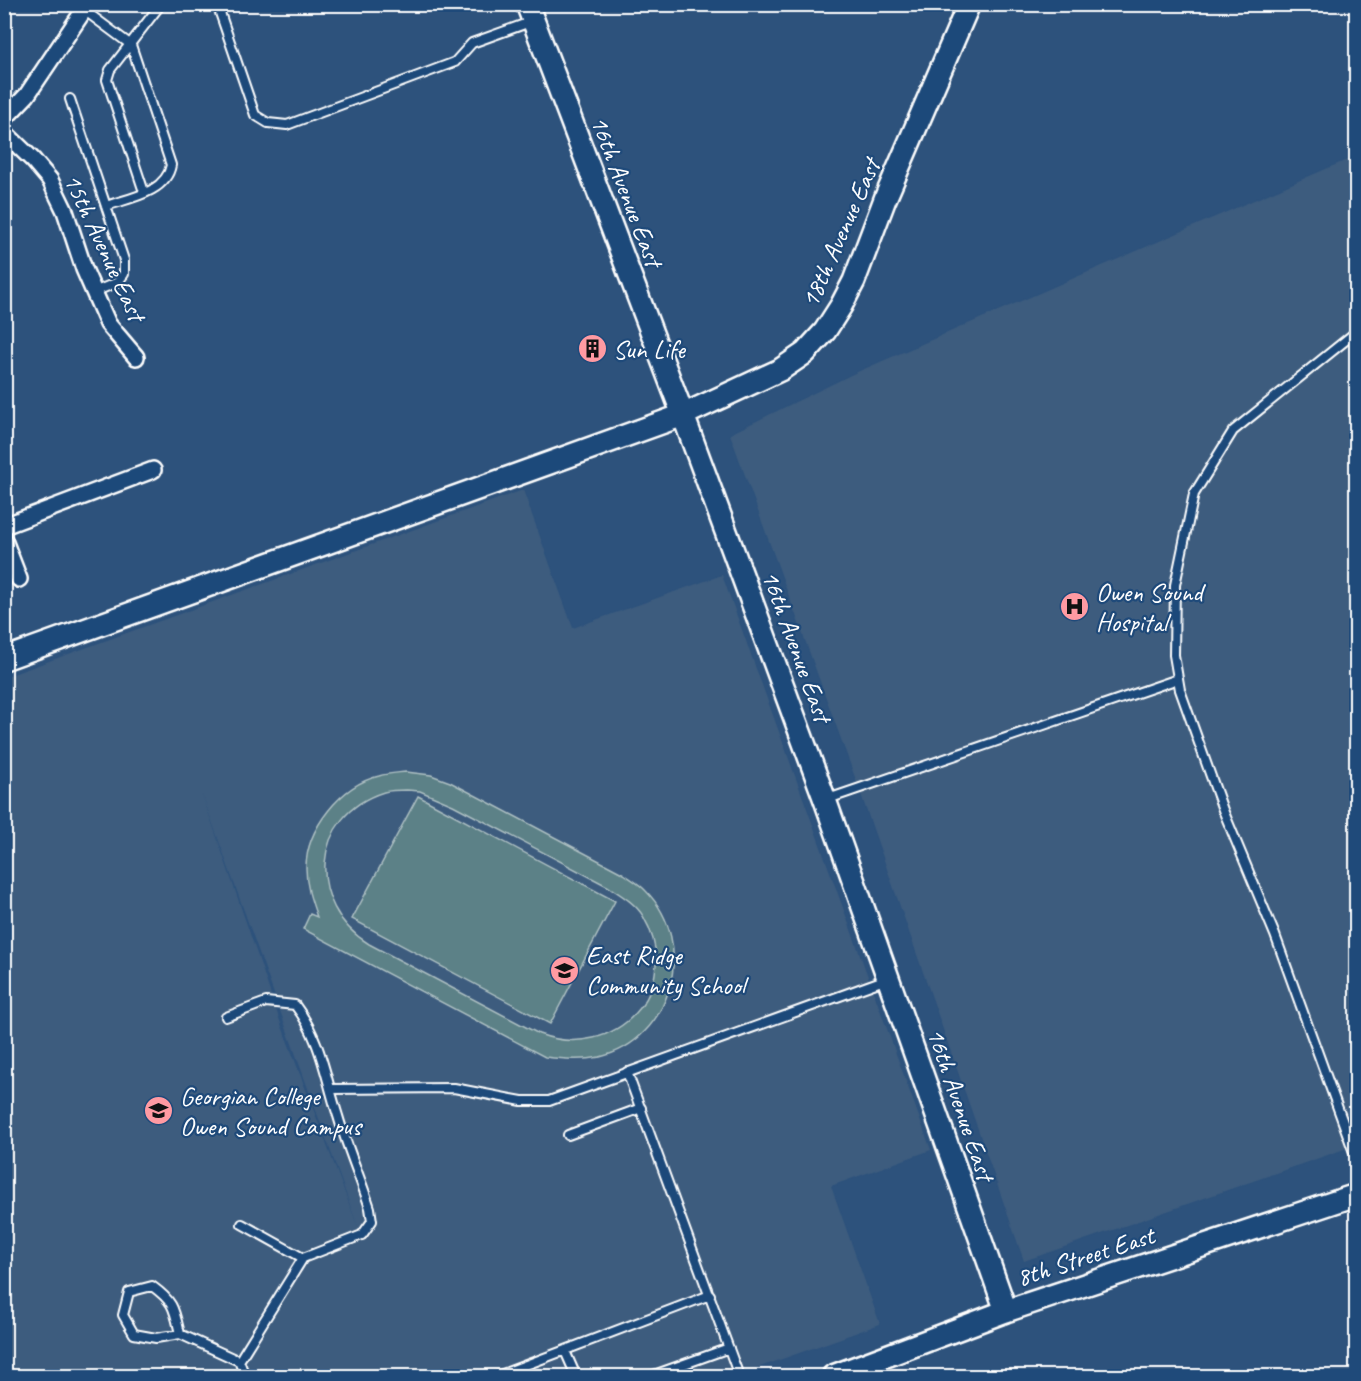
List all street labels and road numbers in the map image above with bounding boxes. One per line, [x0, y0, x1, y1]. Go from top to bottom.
street label: 16th Avenue East [583, 111, 672, 274]
street label: 18th Avenue East [793, 151, 889, 312]
street label: 15th Avenue East [56, 168, 155, 329]
street label: 16th Avenue East [754, 566, 840, 730]
street label: 16th Avenue East [919, 1024, 1003, 1188]
street label: 8th Street East [1012, 1218, 1160, 1294]

